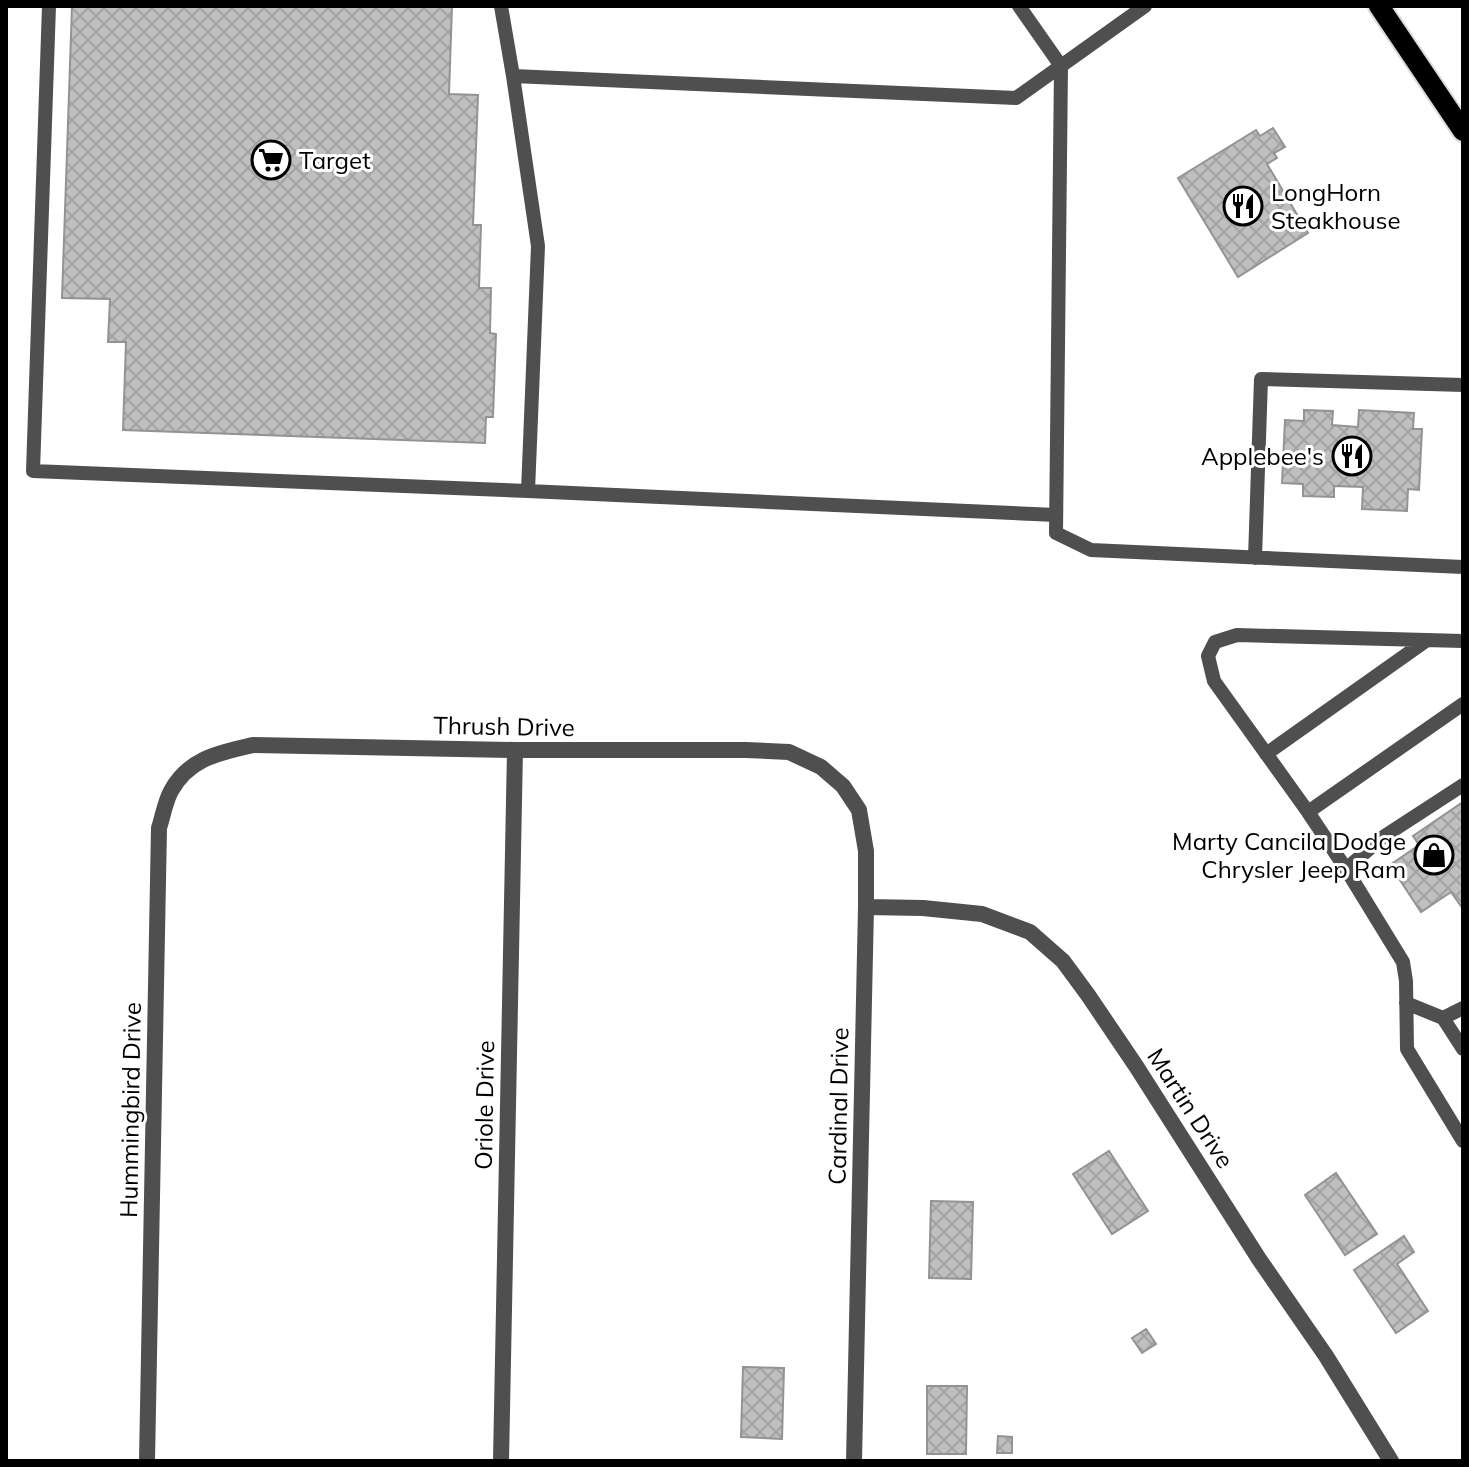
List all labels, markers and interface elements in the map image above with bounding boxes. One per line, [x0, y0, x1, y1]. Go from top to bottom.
supermarket icon: Target [250, 139, 292, 181]
place label: Target [299, 145, 371, 175]
place label: LongHorn Steakhouse [1271, 177, 1401, 235]
restaurant icon: LongHorn Steakhouse [1222, 185, 1264, 227]
restaurant icon: Applebee's [1331, 435, 1373, 477]
place label: Applebee's [1201, 441, 1324, 471]
street label: Thrush Drive [433, 710, 575, 742]
place label: Marty Cancila Dodge Chrysler Jeep Ram [1172, 826, 1406, 884]
shop icon: Marty Cancila Dodge Chrysler Jeep Ram [1413, 834, 1455, 876]
street label: Hummingbird Drive [113, 1002, 147, 1218]
street label: Cardinal Drive [822, 1027, 854, 1185]
street label: Oriole Drive [468, 1040, 500, 1170]
street label: Martin Drive [1141, 1042, 1241, 1174]

